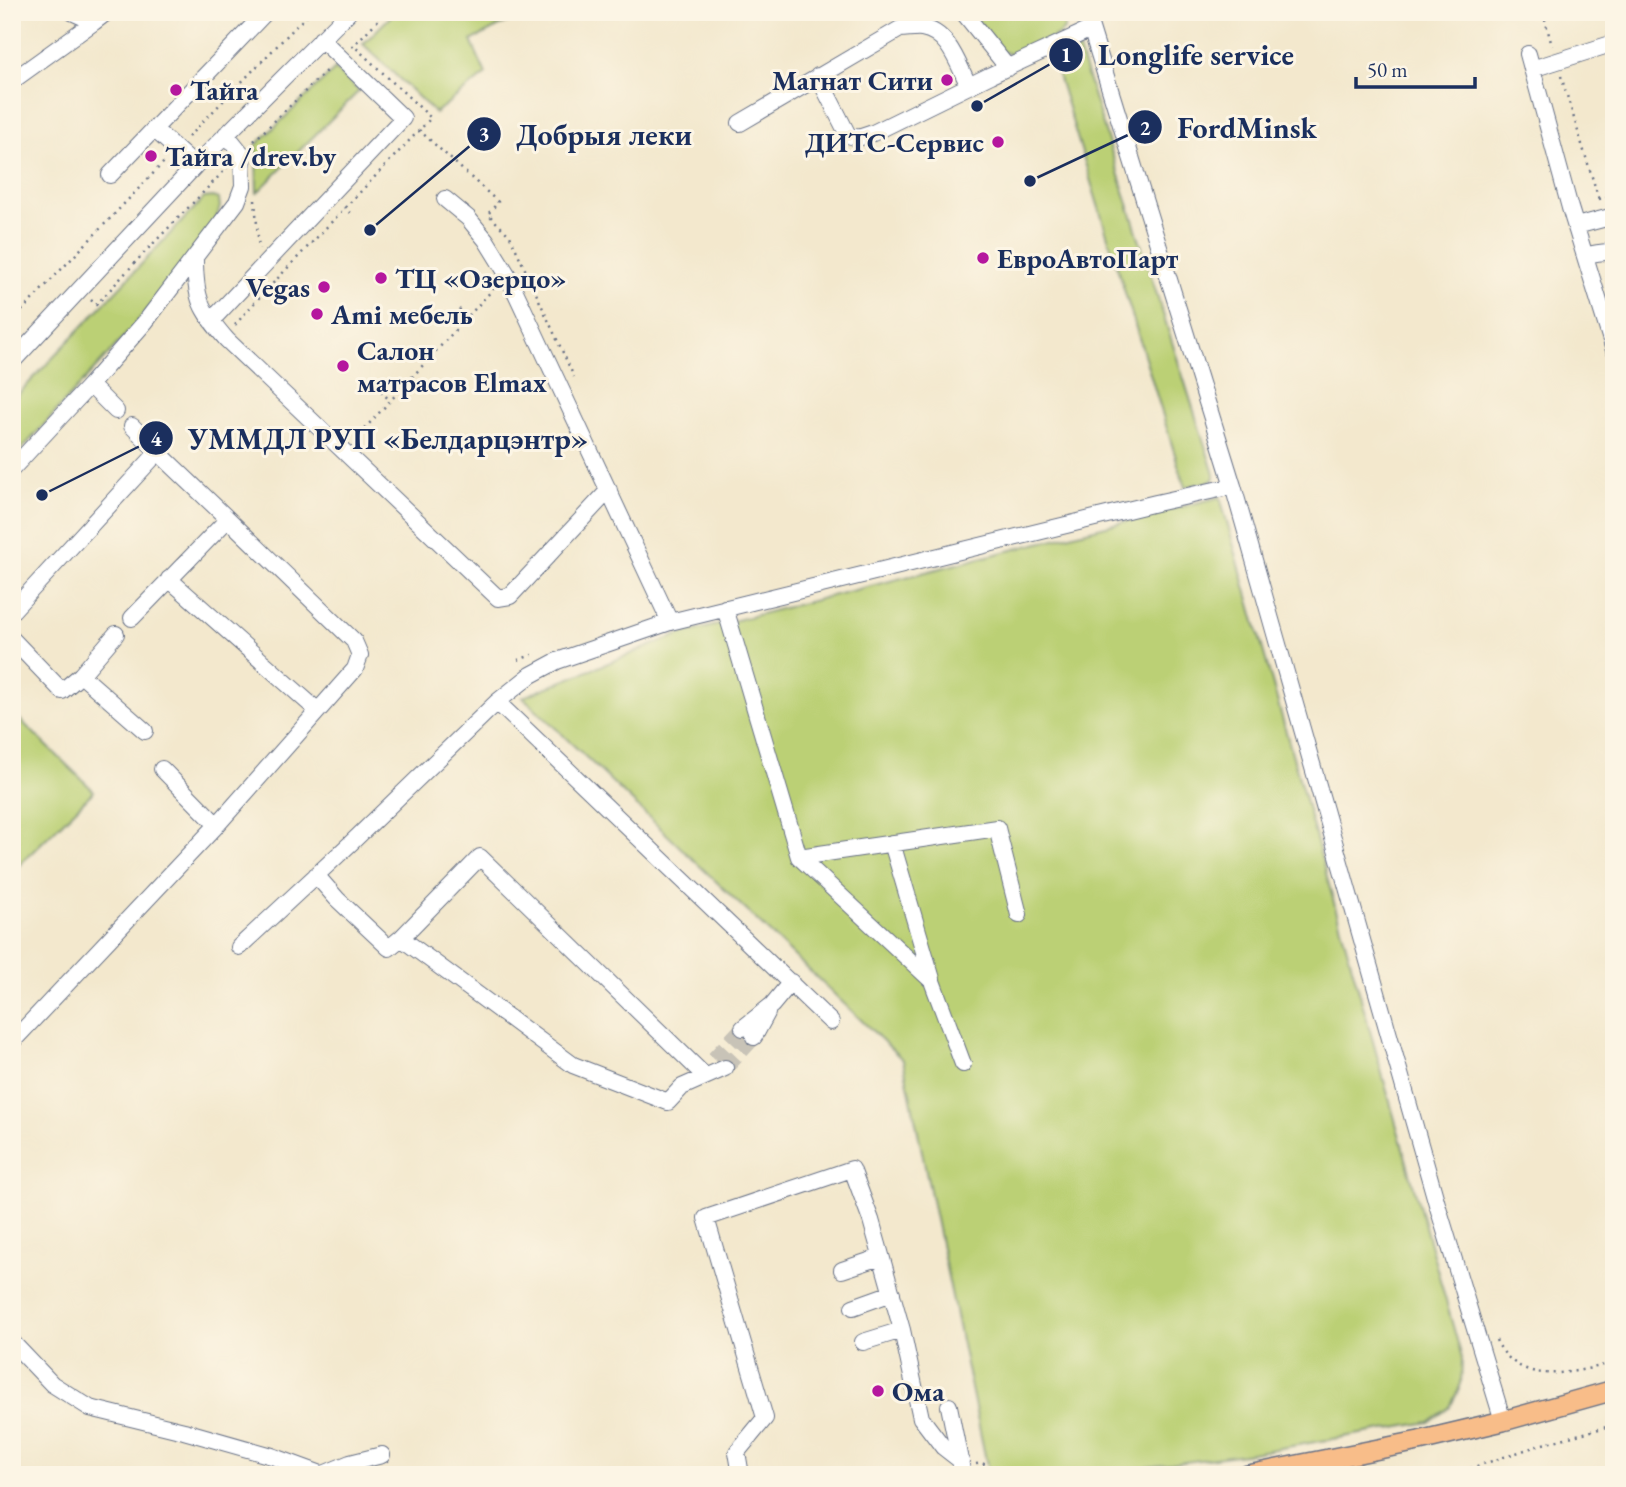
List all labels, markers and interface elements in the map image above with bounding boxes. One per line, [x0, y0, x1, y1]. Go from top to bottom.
callout: Longlife service [1049, 29, 1308, 80]
text: Longlife service [1098, 35, 1294, 74]
text: 1 [1060, 41, 1072, 68]
scale bar [1356, 46, 1476, 90]
text: 50 m [1367, 56, 1408, 83]
place label: Магнат Cити [772, 62, 933, 98]
place label: Тайга [190, 72, 259, 108]
marker: Магнат Cити [939, 72, 955, 88]
marker: Тайга [168, 82, 184, 98]
callout: FordMinsk [1128, 102, 1331, 153]
text: FordMinsk [1177, 108, 1317, 147]
callout: Добрыя леки [466, 109, 706, 160]
text: 2 [1139, 114, 1151, 141]
text: Добрыя леки [516, 115, 692, 154]
text: 3 [478, 120, 490, 147]
place label: ДИТС-Сервис [805, 124, 984, 160]
marker: ДИТС-Сервис [990, 134, 1006, 150]
place label: Тайга /drev.by [165, 138, 337, 174]
marker: Тайга /drev.by [143, 148, 159, 164]
place label: ЕвроАвтоПарт [997, 240, 1179, 276]
marker: ЕвроАвтоПарт [975, 250, 991, 266]
place label: ТЦ «Озерцо» [395, 260, 567, 296]
place label: Vegas [245, 269, 310, 305]
marker: ТЦ «Озерцо» [373, 270, 389, 286]
marker: Vegas [316, 279, 332, 295]
place label: Ami мебель [330, 296, 473, 332]
marker: Ami мебель [309, 306, 325, 322]
place label: Салон матрасов Elmax [357, 332, 547, 400]
marker: Салон матрасов Elmax [335, 358, 351, 374]
callout: УММДЛ РУП «Белдарцэнтр» [139, 413, 602, 464]
text: УММДЛ РУП «Белдарцэнтр» [187, 419, 588, 458]
text: 4 [150, 425, 162, 452]
place label: Ома [892, 1373, 945, 1409]
marker: Ома [870, 1383, 886, 1399]

